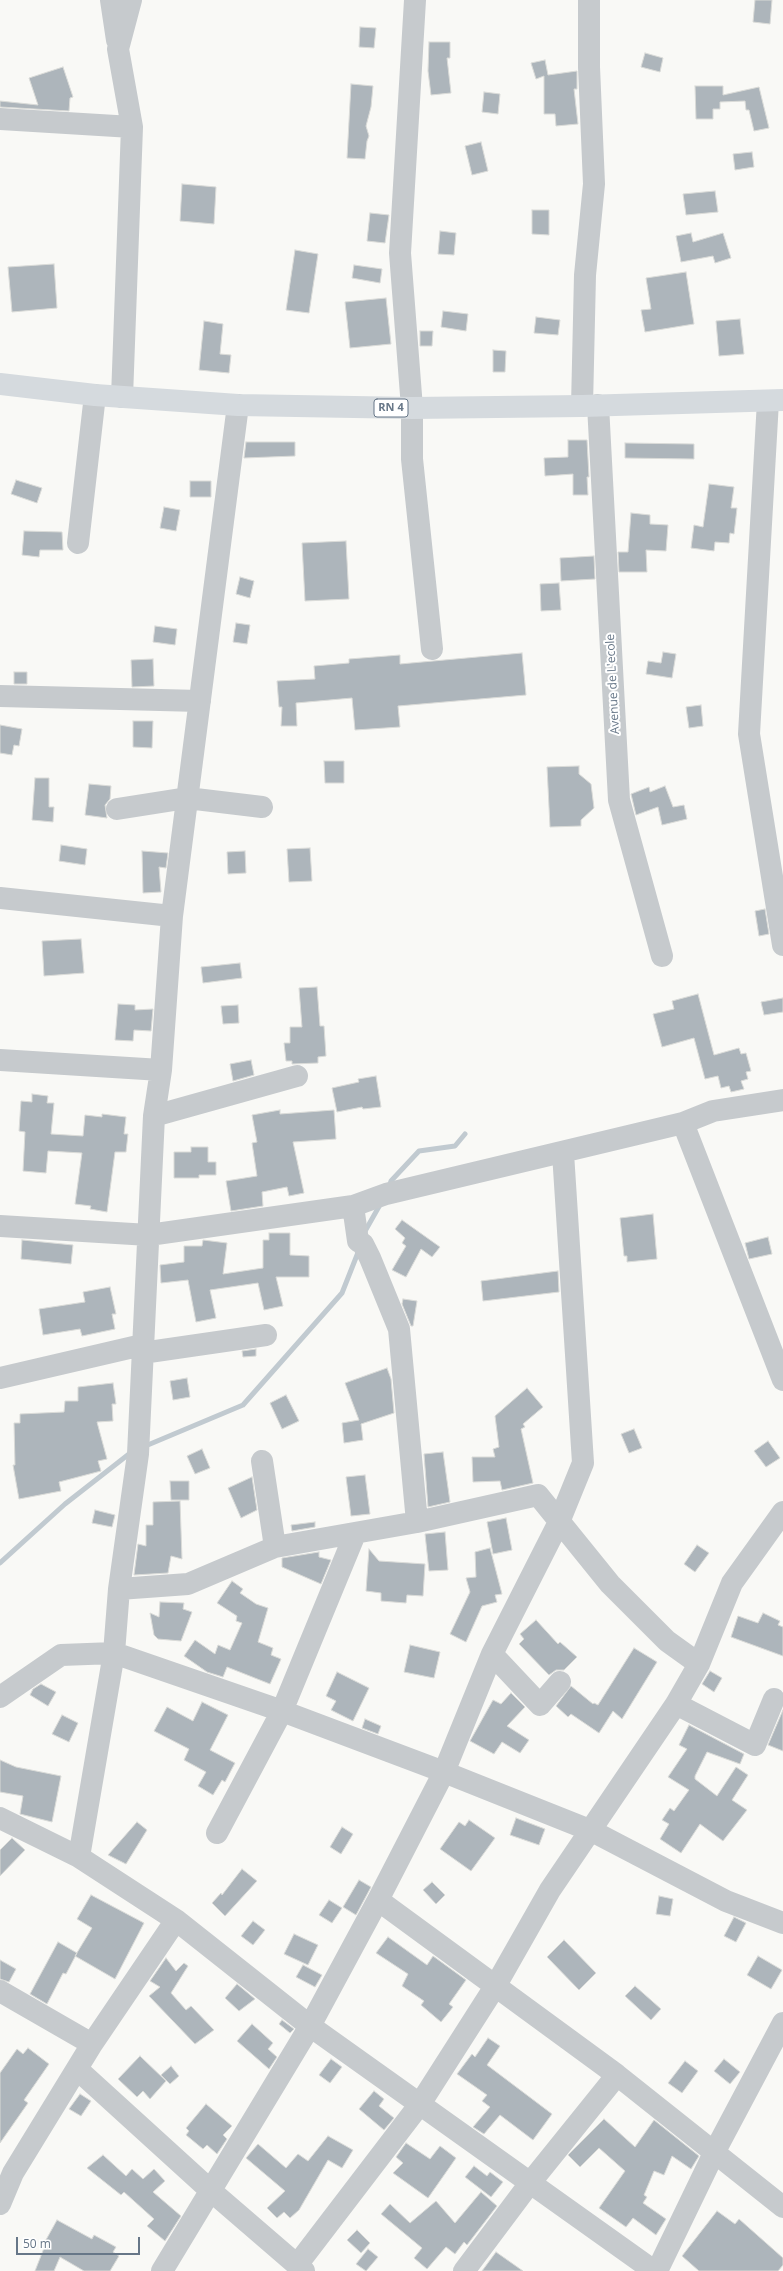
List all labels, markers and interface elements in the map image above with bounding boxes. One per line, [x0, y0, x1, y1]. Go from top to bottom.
road number: RN 4 [374, 399, 408, 417]
street label: Avenue de L'ecole [603, 633, 623, 735]
scale bar [18, 2229, 142, 2255]
text: 50 m [23, 2235, 51, 2252]

